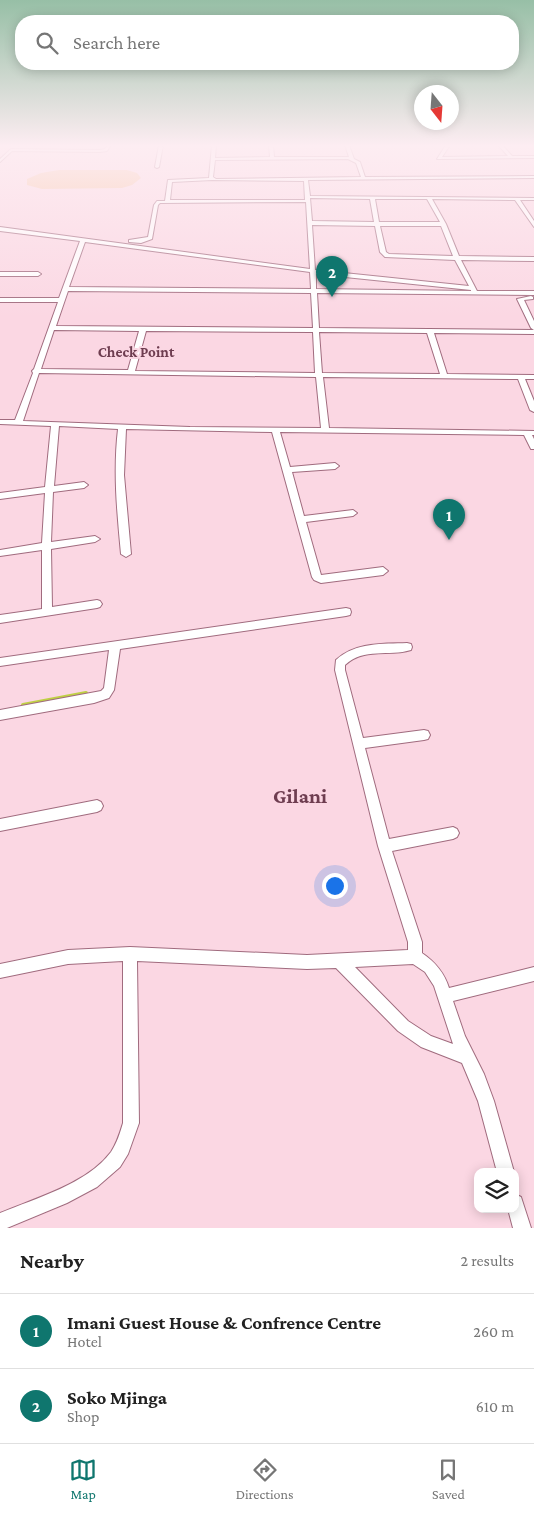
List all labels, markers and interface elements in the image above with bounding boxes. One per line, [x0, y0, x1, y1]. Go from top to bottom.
search box [15, 15, 519, 70]
icon: search [33, 29, 61, 57]
text: Search here [73, 32, 160, 53]
north arrow [414, 85, 459, 130]
pin: 2 [316, 256, 348, 297]
district label: Check Point [98, 344, 175, 360]
pin: 1 [433, 499, 465, 540]
district label: Gilani [273, 784, 327, 808]
your location [322, 873, 348, 899]
map controls [474, 1168, 519, 1213]
button: layers [474, 1168, 519, 1213]
text: Nearby [20, 1249, 84, 1273]
text: 2 results [461, 1252, 514, 1269]
text: Imani Guest House & Confrence Centre [67, 1312, 381, 1333]
text: 1 [33, 1323, 39, 1340]
text: 260 m [473, 1323, 514, 1340]
text: Hotel [67, 1333, 102, 1350]
text: Soko Mjinga [67, 1387, 167, 1408]
text: 2 [32, 1398, 40, 1415]
text: 610 m [476, 1398, 514, 1415]
text: Shop [67, 1408, 99, 1425]
tab: Map [69, 1456, 97, 1502]
tab: Directions [236, 1456, 294, 1502]
tab: Saved [432, 1456, 465, 1502]

